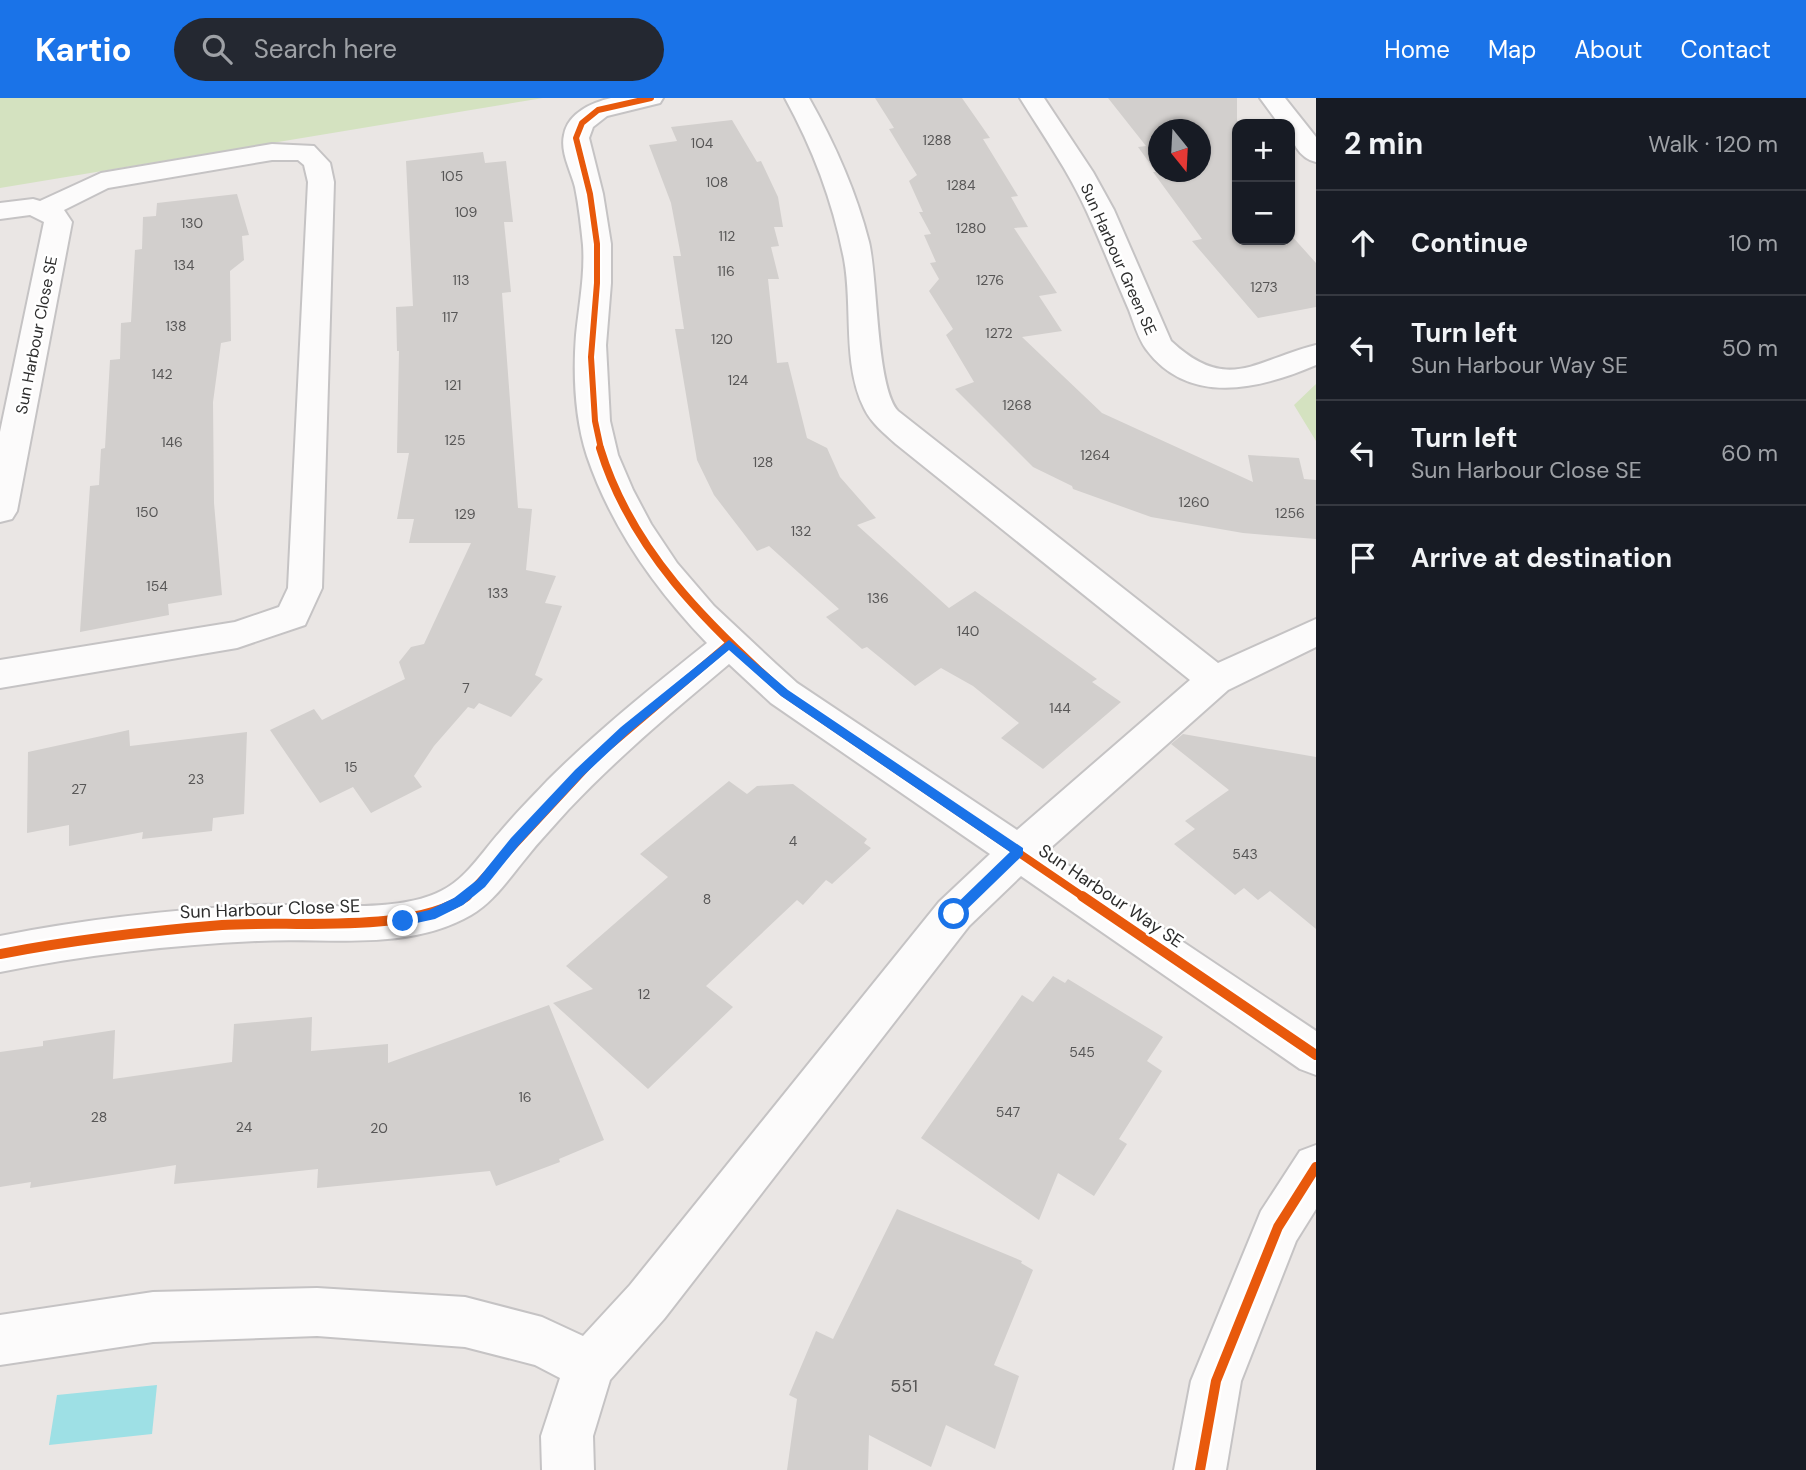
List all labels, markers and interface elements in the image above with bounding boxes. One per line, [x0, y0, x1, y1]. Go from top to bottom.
search box [174, 18, 664, 81]
text: Kartio [35, 28, 132, 71]
icon: search [198, 30, 236, 68]
text: Search here [254, 32, 397, 66]
text: Home [1384, 34, 1450, 65]
text: Map [1488, 34, 1536, 65]
text: About [1574, 34, 1643, 65]
text: Contact [1681, 34, 1771, 65]
north arrow [1148, 119, 1211, 182]
map controls [1232, 119, 1295, 245]
button: + [1232, 119, 1295, 182]
text: 2 min [1344, 124, 1423, 163]
text: Walk · 120 m [1648, 129, 1778, 159]
house number: 1288 [922, 131, 952, 149]
house number: 104 [691, 134, 714, 152]
house number: 105 [441, 167, 463, 185]
house number: 108 [706, 173, 728, 191]
house number: 1284 [946, 176, 976, 194]
street label: Sun Harbour Green SE [1076, 180, 1161, 338]
button: − [1232, 182, 1295, 245]
house number: 109 [455, 203, 478, 221]
house number: 130 [181, 214, 203, 232]
house number: 1280 [956, 219, 986, 237]
icon: ahead [1344, 224, 1382, 262]
text: Continue [1411, 226, 1528, 260]
house number: 112 [719, 227, 735, 245]
text: 10 m [1728, 228, 1778, 258]
street label: Sun Harbour Close SE [11, 254, 62, 416]
house number: 134 [173, 256, 195, 274]
house number: 116 [717, 262, 735, 280]
house number: 113 [452, 271, 470, 289]
house number: 1276 [976, 271, 1004, 289]
house number: 1273 [1250, 278, 1278, 296]
house number: 117 [442, 308, 458, 326]
text: Turn left [1411, 316, 1518, 350]
house number: 138 [165, 317, 187, 335]
house number: 1272 [985, 324, 1013, 342]
icon: left [1344, 329, 1382, 367]
house number: 120 [711, 330, 733, 348]
text: 50 m [1722, 333, 1778, 363]
text: Sun Harbour Way SE [1411, 350, 1628, 380]
house number: 142 [152, 365, 172, 383]
house number: 124 [728, 371, 749, 389]
house number: 121 [445, 376, 461, 394]
house number: 1268 [1002, 396, 1032, 414]
text: Turn left [1411, 421, 1518, 455]
house number: 125 [445, 431, 465, 449]
house number: 146 [161, 433, 183, 451]
icon: left [1344, 434, 1382, 472]
text: 60 m [1721, 438, 1778, 468]
house number: 1264 [1080, 446, 1110, 464]
house number: 128 [753, 453, 773, 471]
text: Sun Harbour Close SE [1411, 455, 1642, 485]
house number: 1260 [1179, 493, 1209, 511]
house number: 150 [136, 503, 158, 521]
house number: 1256 [1275, 504, 1305, 522]
house number: 129 [454, 505, 476, 523]
house number: 132 [791, 522, 811, 540]
icon: arrive [1344, 539, 1382, 577]
text: Arrive at destination [1411, 541, 1672, 575]
house number: 154 [146, 577, 168, 595]
house number: 133 [488, 584, 508, 602]
house number: 136 [867, 589, 889, 607]
house number: 140 [957, 622, 979, 640]
house number: 7 [462, 679, 470, 697]
house number: 144 [1049, 699, 1071, 717]
house number: 15 [345, 758, 357, 776]
house number: 23 [188, 770, 204, 788]
house number: 27 [71, 780, 87, 798]
house number: 4 [789, 832, 798, 850]
street label: Sun Harbour Way SE [1034, 839, 1188, 953]
house number: 543 [1232, 845, 1258, 863]
house number: 8 [703, 890, 711, 908]
street label: Sun Harbour Close SE [179, 894, 361, 924]
route start [938, 898, 969, 929]
route end [387, 905, 418, 936]
house number: 12 [638, 985, 650, 1003]
house number: 545 [1069, 1043, 1095, 1061]
house number: 16 [518, 1088, 532, 1106]
house number: 547 [996, 1103, 1020, 1121]
house number: 28 [91, 1108, 107, 1126]
house number: 24 [236, 1118, 253, 1136]
house number: 20 [370, 1119, 388, 1137]
house number: 551 [890, 1374, 918, 1398]

